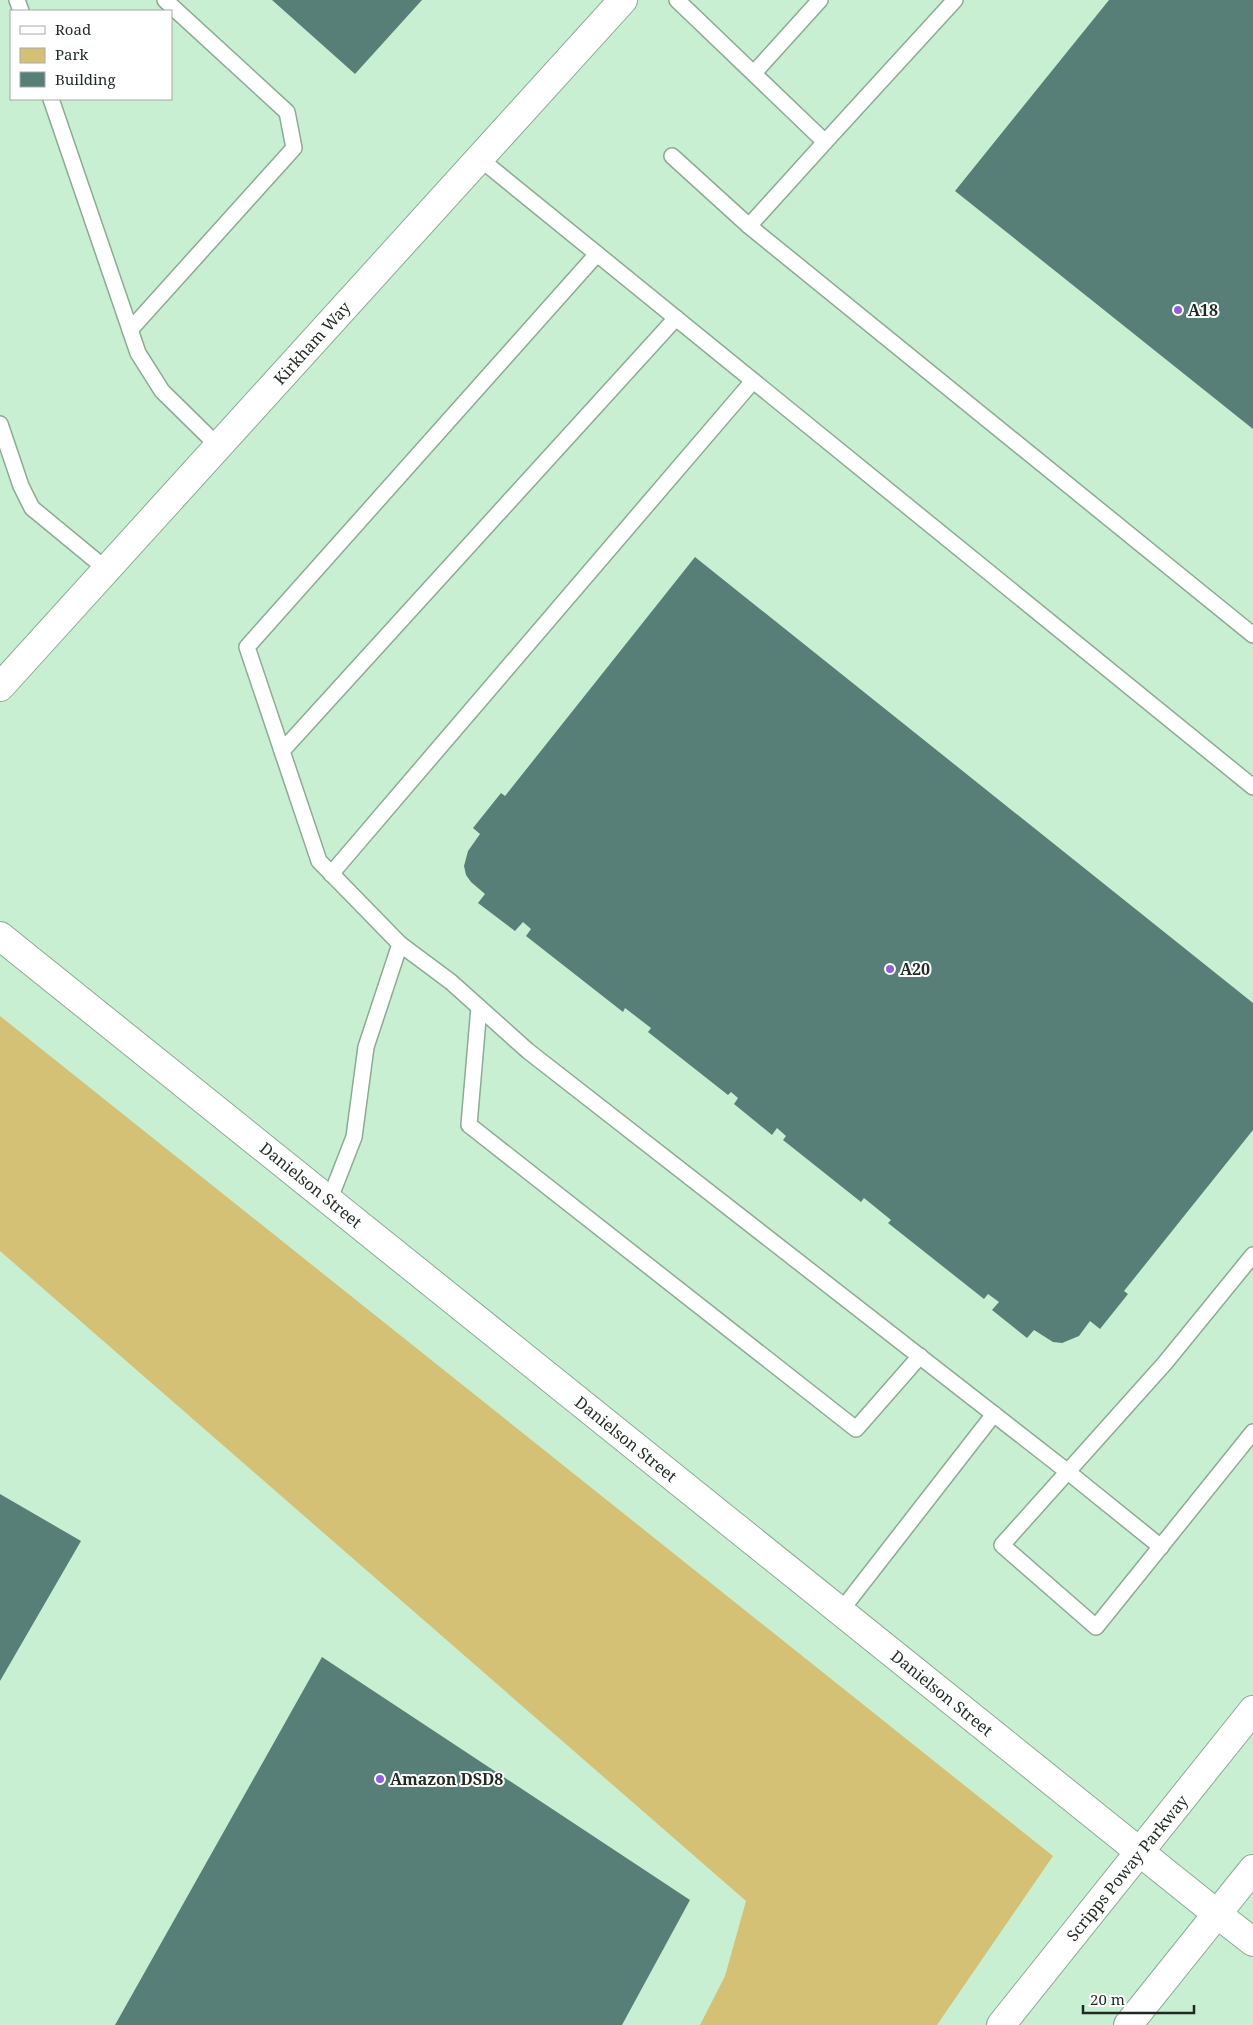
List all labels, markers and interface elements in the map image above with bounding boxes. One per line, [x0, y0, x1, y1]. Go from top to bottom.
legend [10, 10, 172, 100]
text: Road [55, 19, 91, 39]
text: Park [55, 44, 89, 64]
text: Building [55, 69, 116, 89]
street label: Kirkham Way [269, 296, 356, 389]
place label: A18 [1188, 299, 1218, 321]
marker: A18 [1172, 304, 1184, 316]
place label: A20 [900, 958, 930, 980]
marker: A20 [884, 963, 896, 975]
street label: Danielson Street [255, 1137, 367, 1233]
street label: Danielson Street [570, 1391, 682, 1487]
street label: Danielson Street [886, 1645, 998, 1741]
place label: Amazon DSD8 [390, 1768, 503, 1790]
marker: Amazon DSD8 [374, 1773, 386, 1785]
street label: Scripps Poway Parkway [1061, 1790, 1193, 1946]
scale bar [1083, 1982, 1194, 2014]
text: 20 m [1090, 1989, 1125, 2009]

